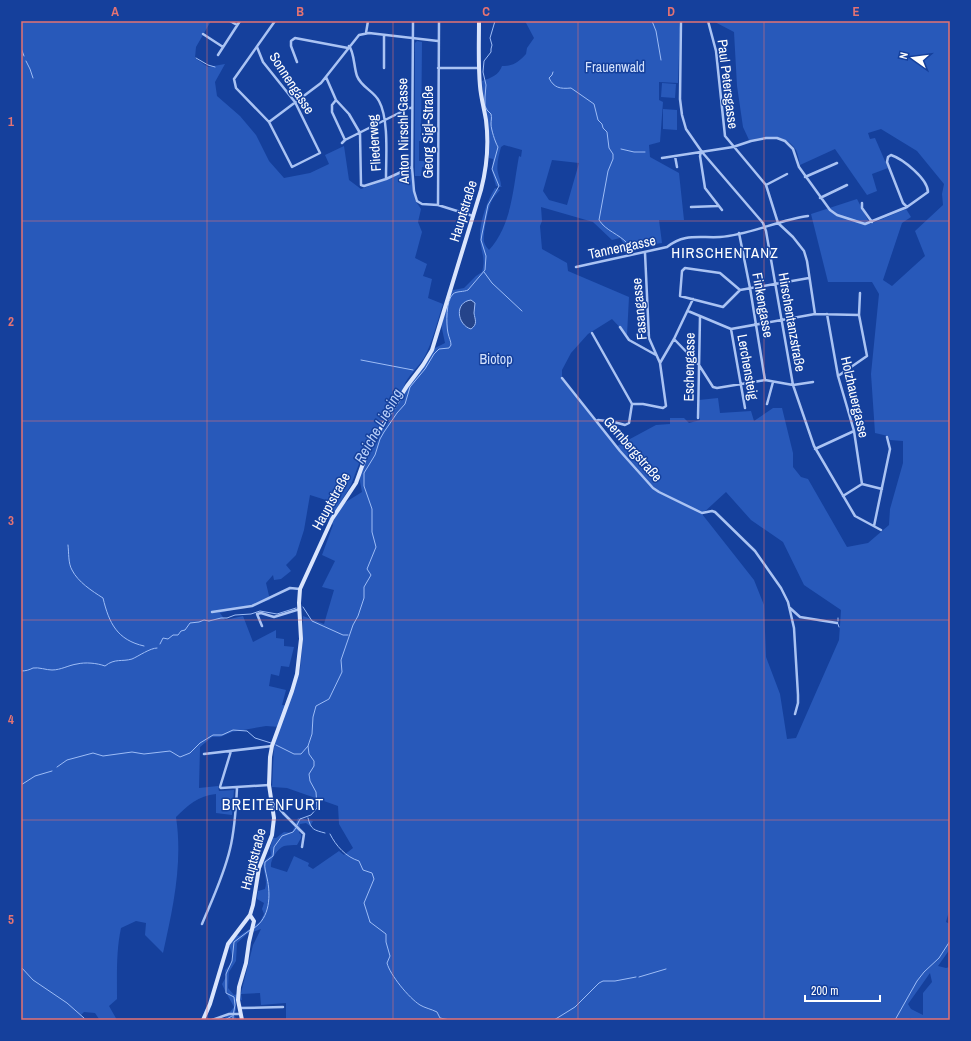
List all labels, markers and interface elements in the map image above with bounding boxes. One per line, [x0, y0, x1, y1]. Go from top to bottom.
text: A [111, 3, 119, 20]
text: B [296, 3, 304, 20]
text: C [482, 3, 490, 20]
text: D [667, 3, 675, 20]
text: E [852, 3, 860, 20]
street label: Paul Petersgasse [714, 38, 742, 130]
north arrow [893, 38, 933, 78]
street label: Sonnengasse [265, 49, 319, 117]
text: N [896, 51, 911, 60]
park label: Frauenwald [585, 58, 645, 76]
street label: Anton Nirschl-Gasse [393, 78, 413, 185]
street label: Georg Sigl-Straße [419, 85, 437, 179]
text: 1 [8, 113, 14, 130]
street label: Fliederweg [363, 113, 385, 172]
street label: Hauptstraße [445, 178, 481, 244]
street label: Tannengasse [587, 231, 657, 263]
district label: HIRSCHENTANZ [671, 242, 779, 263]
street label: Finkengasse [748, 271, 778, 339]
street label: Hirschentanzstraße [774, 271, 810, 373]
street label: Fasangasse [627, 277, 651, 341]
text: 2 [8, 313, 14, 330]
street label: Eschengasse [679, 332, 699, 402]
street label: Lerchensteig [733, 333, 763, 402]
park label: Biotop [479, 350, 513, 368]
street label: Holzhauergasse [837, 355, 873, 439]
water label: Reiche Liesing [349, 385, 407, 467]
street label: Gernbergstraße [600, 413, 666, 485]
street label: Hauptstraße [308, 469, 354, 533]
text: 3 [8, 512, 14, 529]
text: 4 [8, 711, 14, 728]
district label: BREITENFURT [222, 793, 324, 815]
street label: Hauptstraße [236, 826, 270, 892]
text: 5 [8, 911, 14, 928]
scale bar [805, 977, 880, 1003]
text: 200 m [811, 983, 838, 999]

